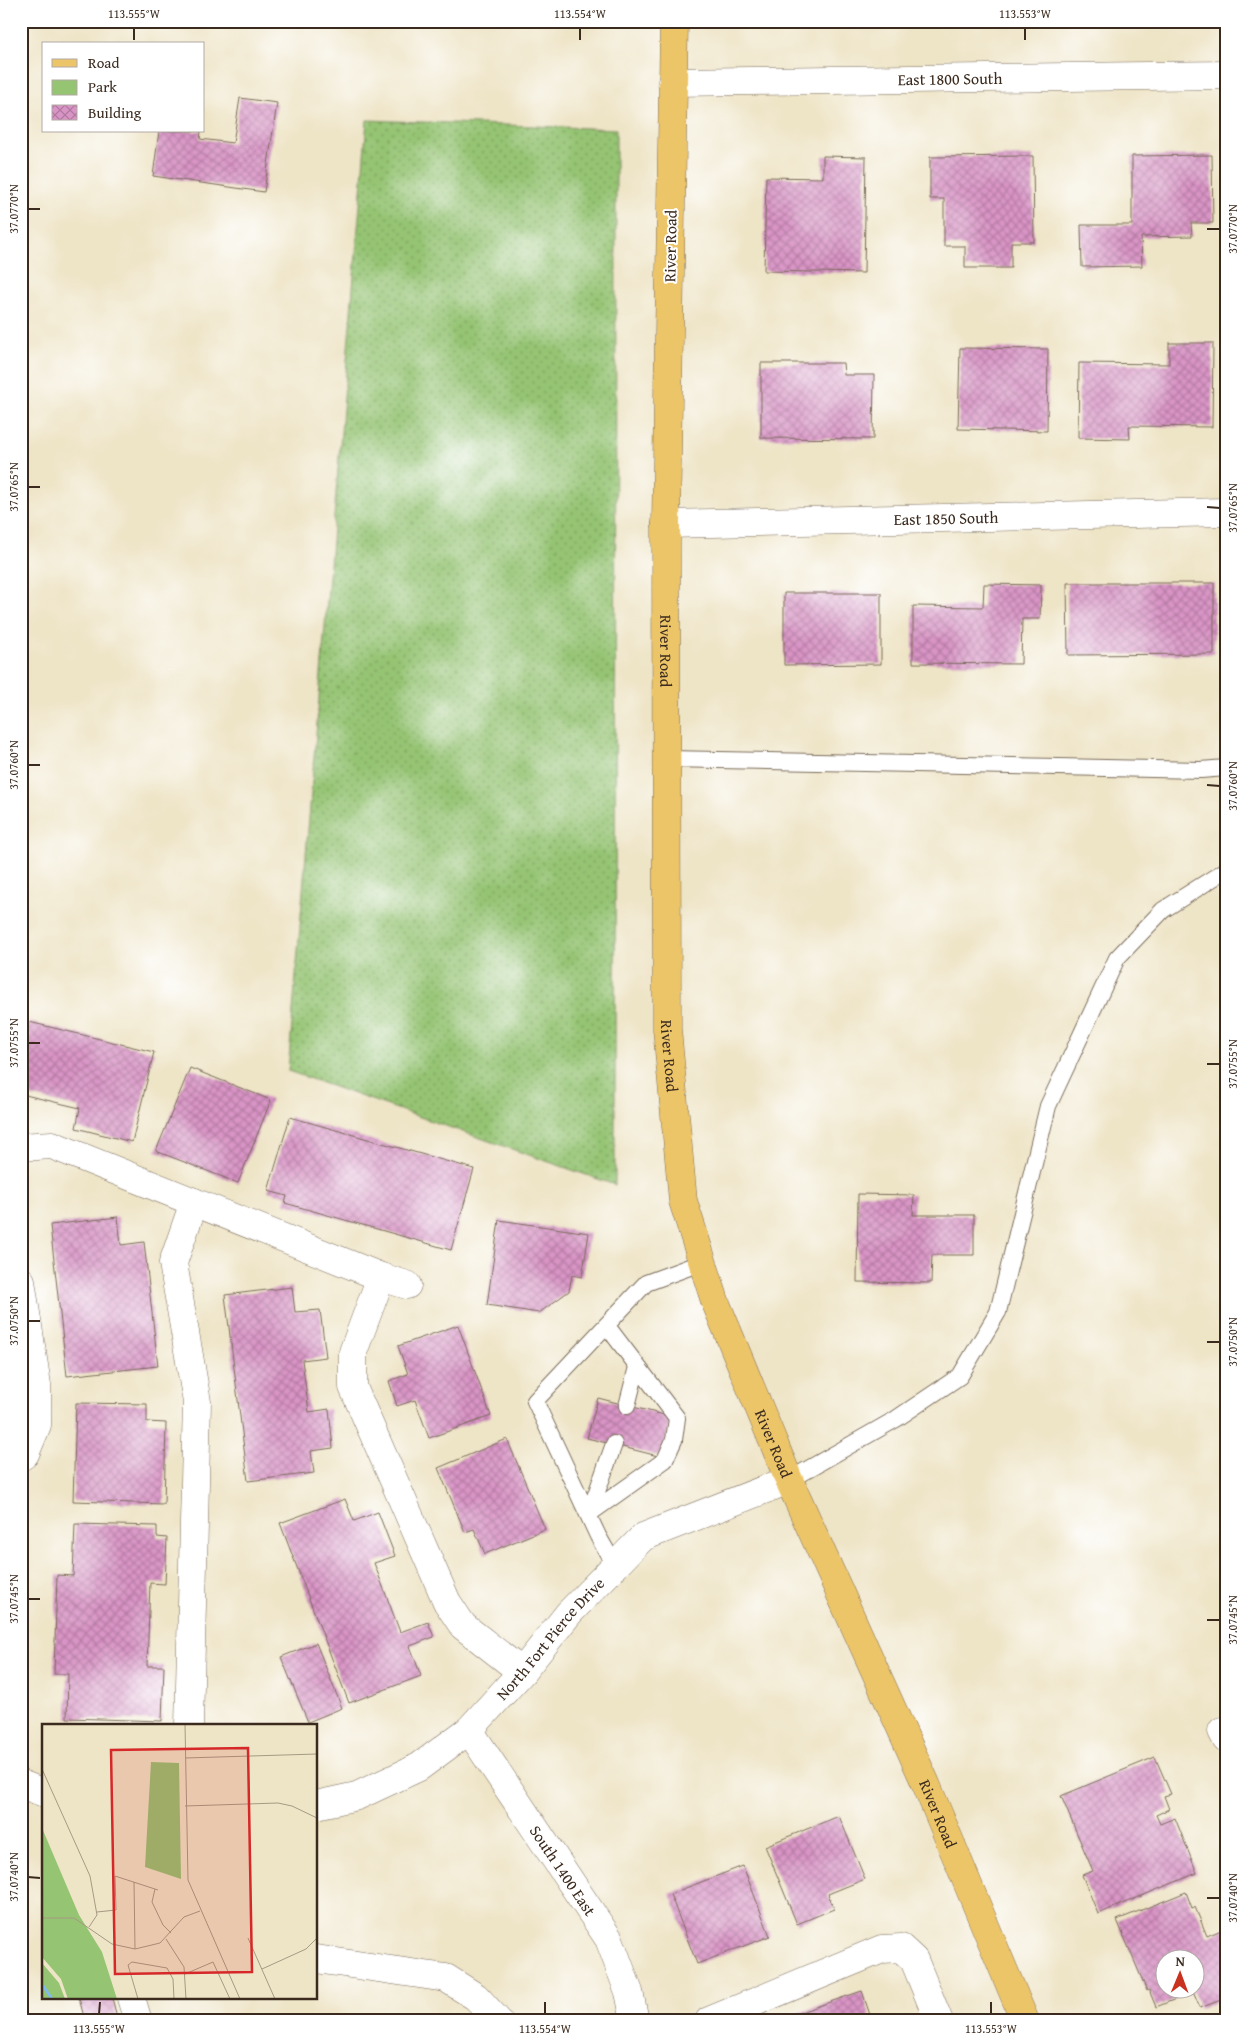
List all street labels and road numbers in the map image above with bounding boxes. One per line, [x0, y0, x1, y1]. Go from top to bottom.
street label: East 1800 South [897, 66, 1003, 91]
street label: River Road [657, 209, 683, 282]
street label: East 1850 South [893, 505, 999, 531]
street label: River Road [654, 615, 678, 688]
street label: River Road [655, 1020, 685, 1093]
street label: River Road [749, 1405, 799, 1482]
street label: North Fort Pierce Drive [490, 1572, 610, 1705]
street label: River Road [913, 1776, 964, 1852]
street label: South 1400 East [524, 1820, 602, 1921]

